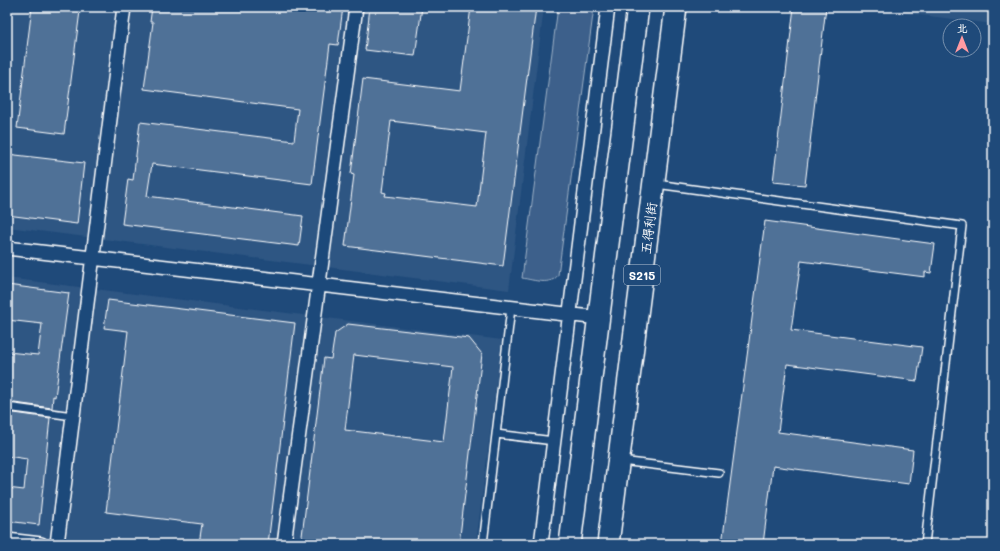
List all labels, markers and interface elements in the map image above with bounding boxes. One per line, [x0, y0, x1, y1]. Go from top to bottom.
north arrow [942, 18, 982, 58]
text: 北 [957, 20, 968, 35]
street label: 五得利街 [636, 201, 660, 255]
road number: S215 [624, 265, 660, 285]

